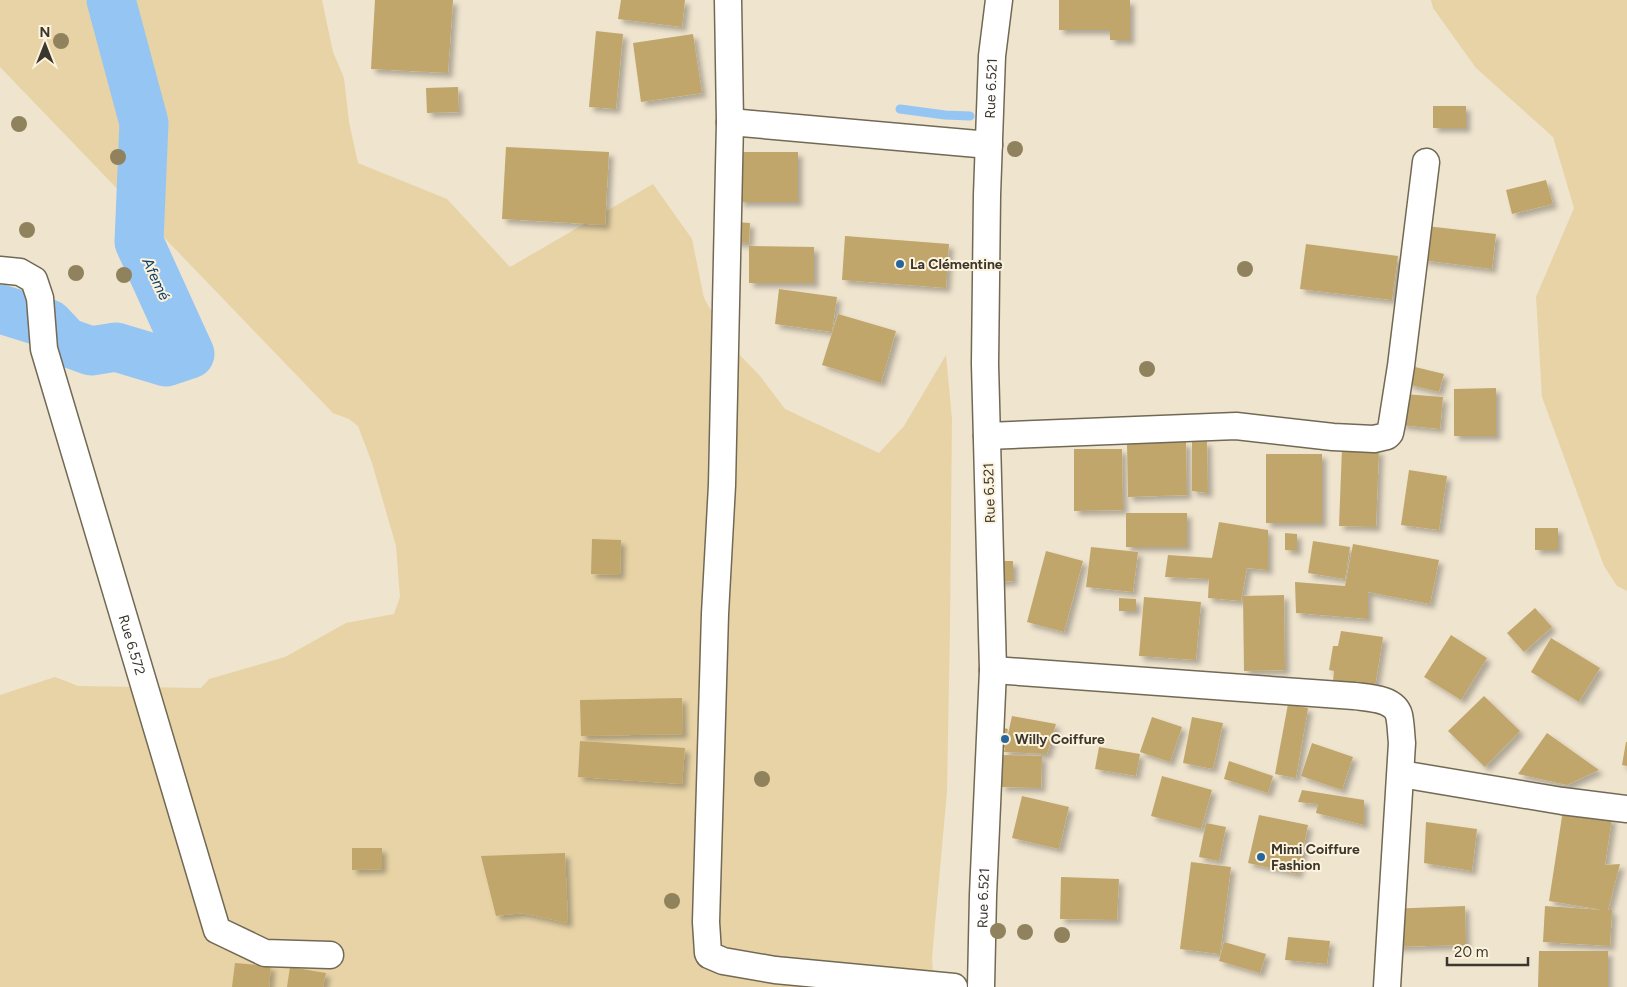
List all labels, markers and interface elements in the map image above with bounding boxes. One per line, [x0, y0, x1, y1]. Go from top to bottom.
north arrow [20, 20, 70, 70]
text: N [40, 24, 50, 41]
street label: Rue 6.521 [982, 58, 1001, 119]
water label: Afemé [138, 254, 174, 303]
place label: La Clémentine [910, 256, 1003, 273]
marker: La Clémentine [894, 258, 906, 270]
street label: Rue 6.521 [980, 463, 999, 523]
street label: Rue 6.572 [115, 613, 149, 677]
place label: Willy Coiffure [1015, 731, 1105, 748]
marker: Willy Coiffure [999, 733, 1011, 745]
place label: Mimi Coiffure Fashion [1271, 841, 1360, 874]
marker: Mimi Coiffure Fashion [1255, 851, 1267, 863]
street label: Rue 6.521 [974, 868, 993, 928]
scale bar [1447, 934, 1528, 966]
text: 20 m [1454, 943, 1488, 961]

